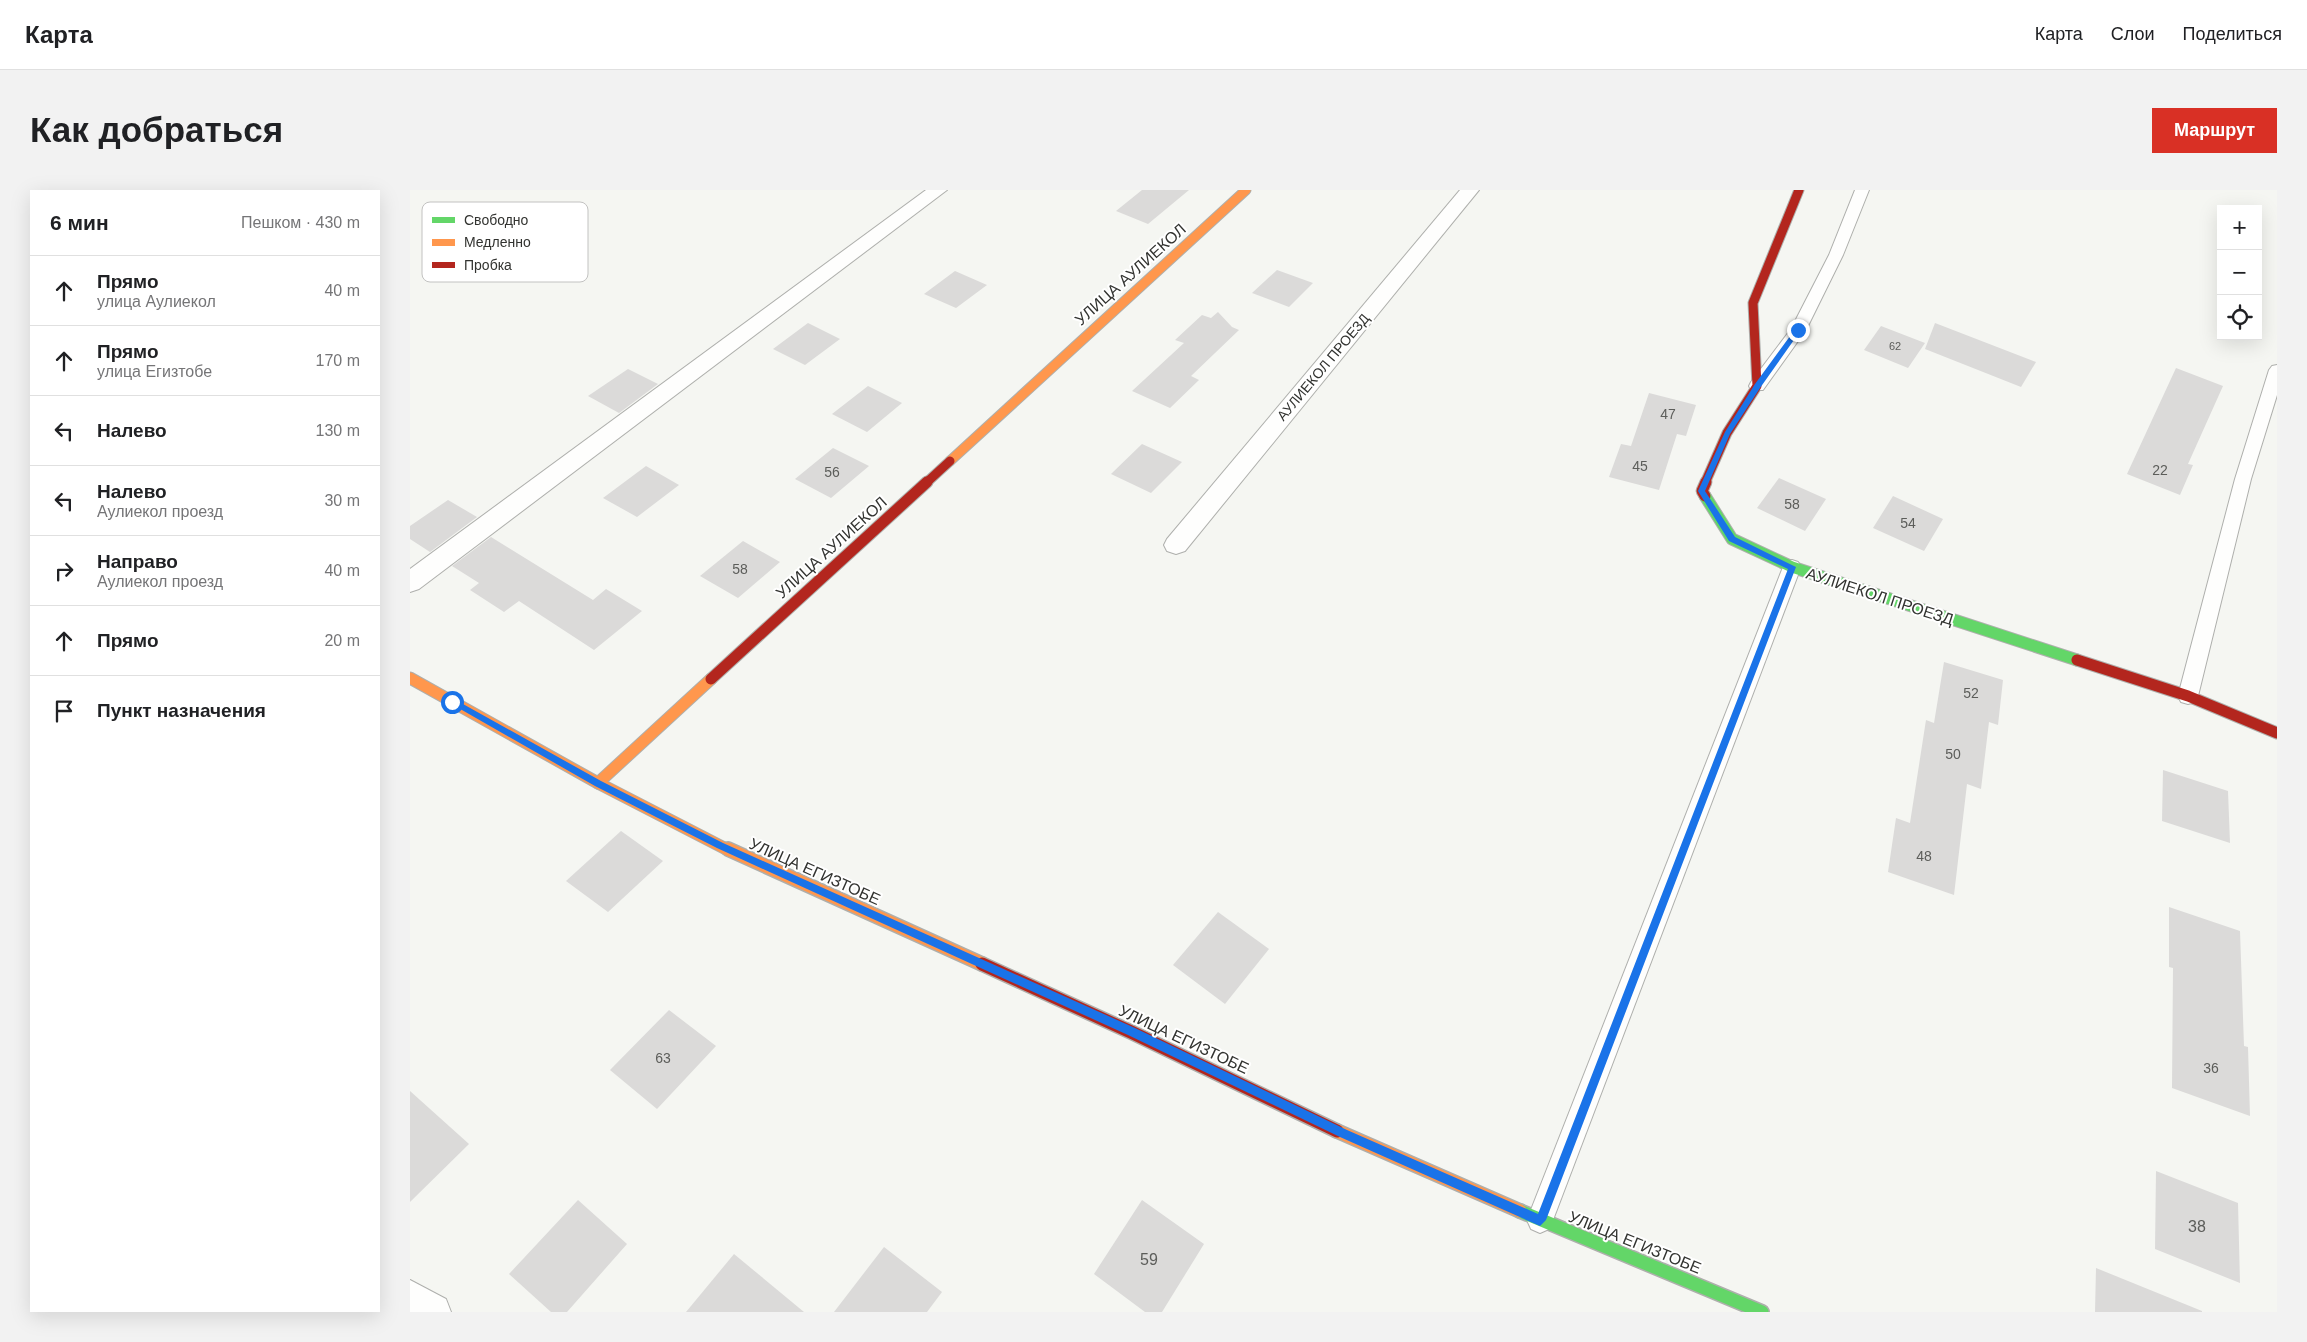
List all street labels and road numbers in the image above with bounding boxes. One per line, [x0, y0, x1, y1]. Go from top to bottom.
street label: УЛИЦА АУЛИЕКОЛ [1072, 220, 1189, 328]
street label: АУЛИЕКОЛ ПРОЕЗД [1274, 310, 1373, 424]
street label: УЛИЦА АУЛИЕКОЛ [773, 493, 890, 601]
street label: АУЛИЕКОЛ ПРОЕЗД [1804, 565, 1956, 628]
street label: УЛИЦА ЕГИЗТОБЕ [747, 835, 883, 908]
street label: УЛИЦА ЕГИЗТОБЕ [1116, 1002, 1251, 1077]
street label: УЛИЦА ЕГИЗТОБЕ [1566, 1208, 1704, 1277]

